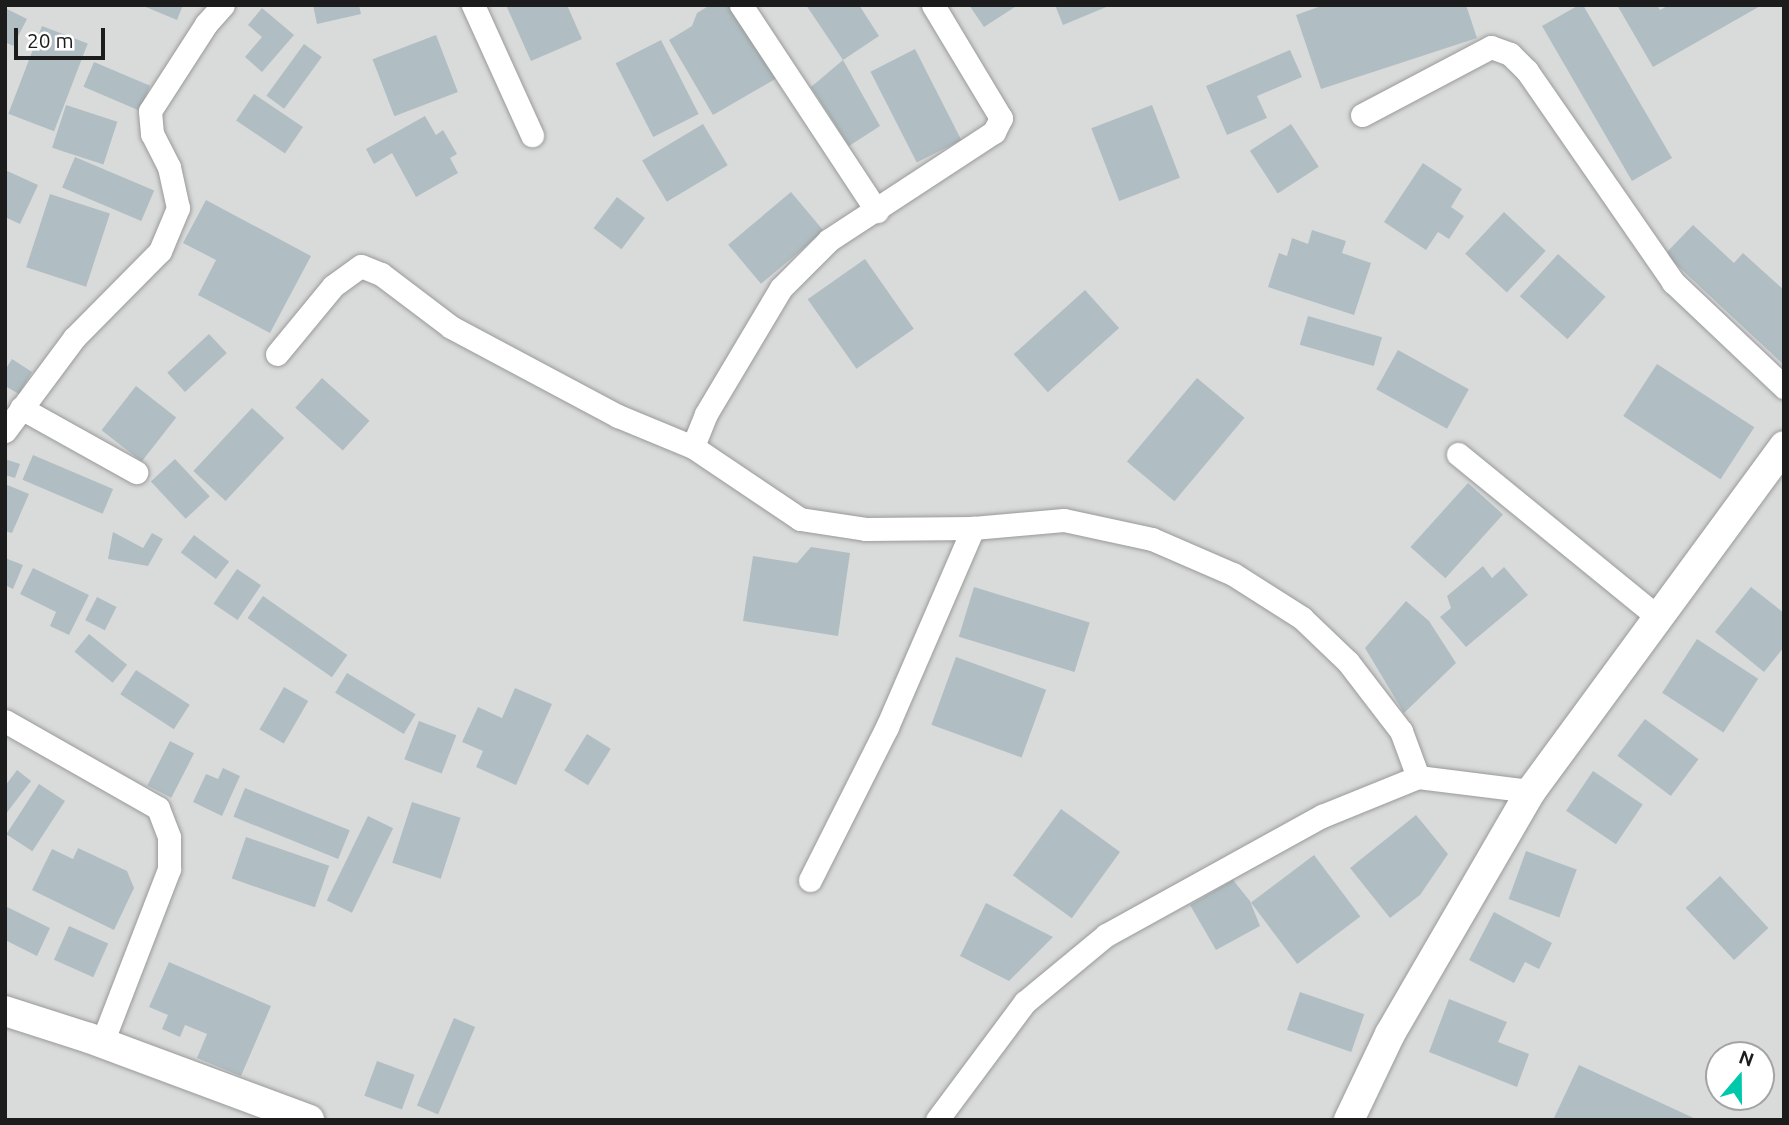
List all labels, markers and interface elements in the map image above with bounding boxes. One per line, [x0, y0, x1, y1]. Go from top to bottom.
scale bar [18, 14, 108, 58]
text: 20 m [27, 28, 74, 52]
north arrow [1705, 1041, 1775, 1111]
text: N [1736, 1045, 1757, 1071]

